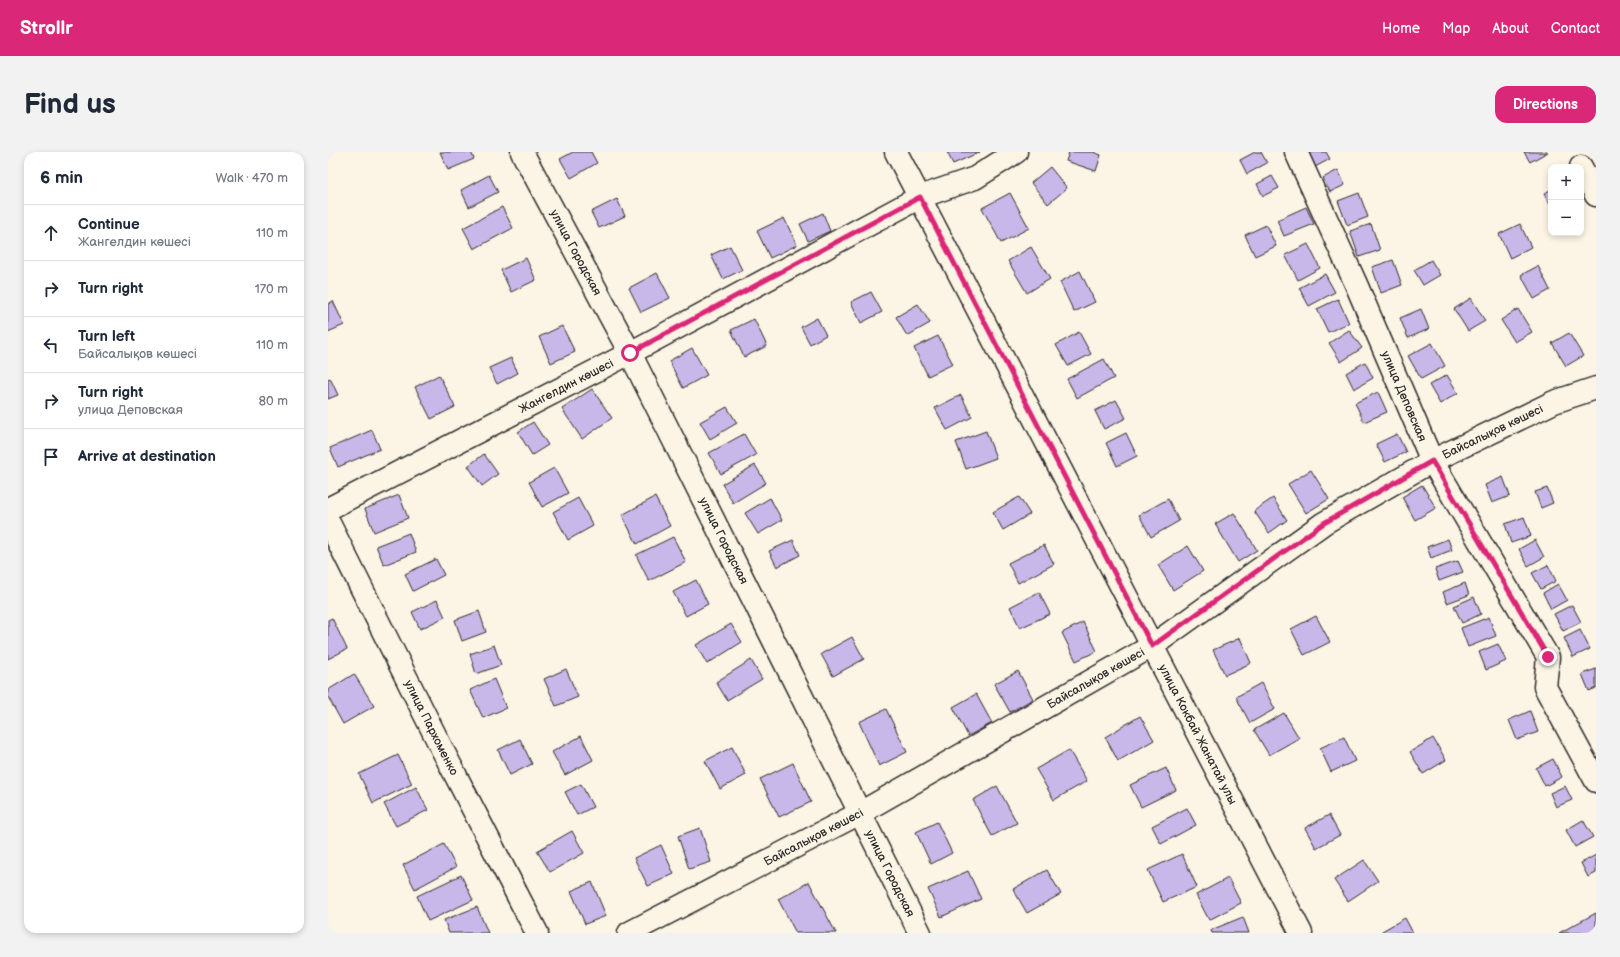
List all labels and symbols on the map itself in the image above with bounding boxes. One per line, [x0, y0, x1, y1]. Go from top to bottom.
street label: улица Городская [546, 207, 605, 298]
route start [621, 344, 639, 362]
street label: улица Деповская [1378, 349, 1430, 444]
street label: Жангелдин көшесі [517, 356, 616, 417]
street label: Байсалықов көшесі [1440, 401, 1546, 463]
street label: улица Городская [695, 495, 752, 587]
street label: Байсалықов көшесі [1045, 645, 1148, 712]
route end [1539, 648, 1557, 666]
street label: улица Кокбай Жанатай улы [1155, 662, 1240, 807]
street label: улица Пархоменко [401, 678, 461, 778]
street label: Байсалықов көшесі [762, 806, 866, 870]
street label: улица Городская [862, 828, 918, 920]

